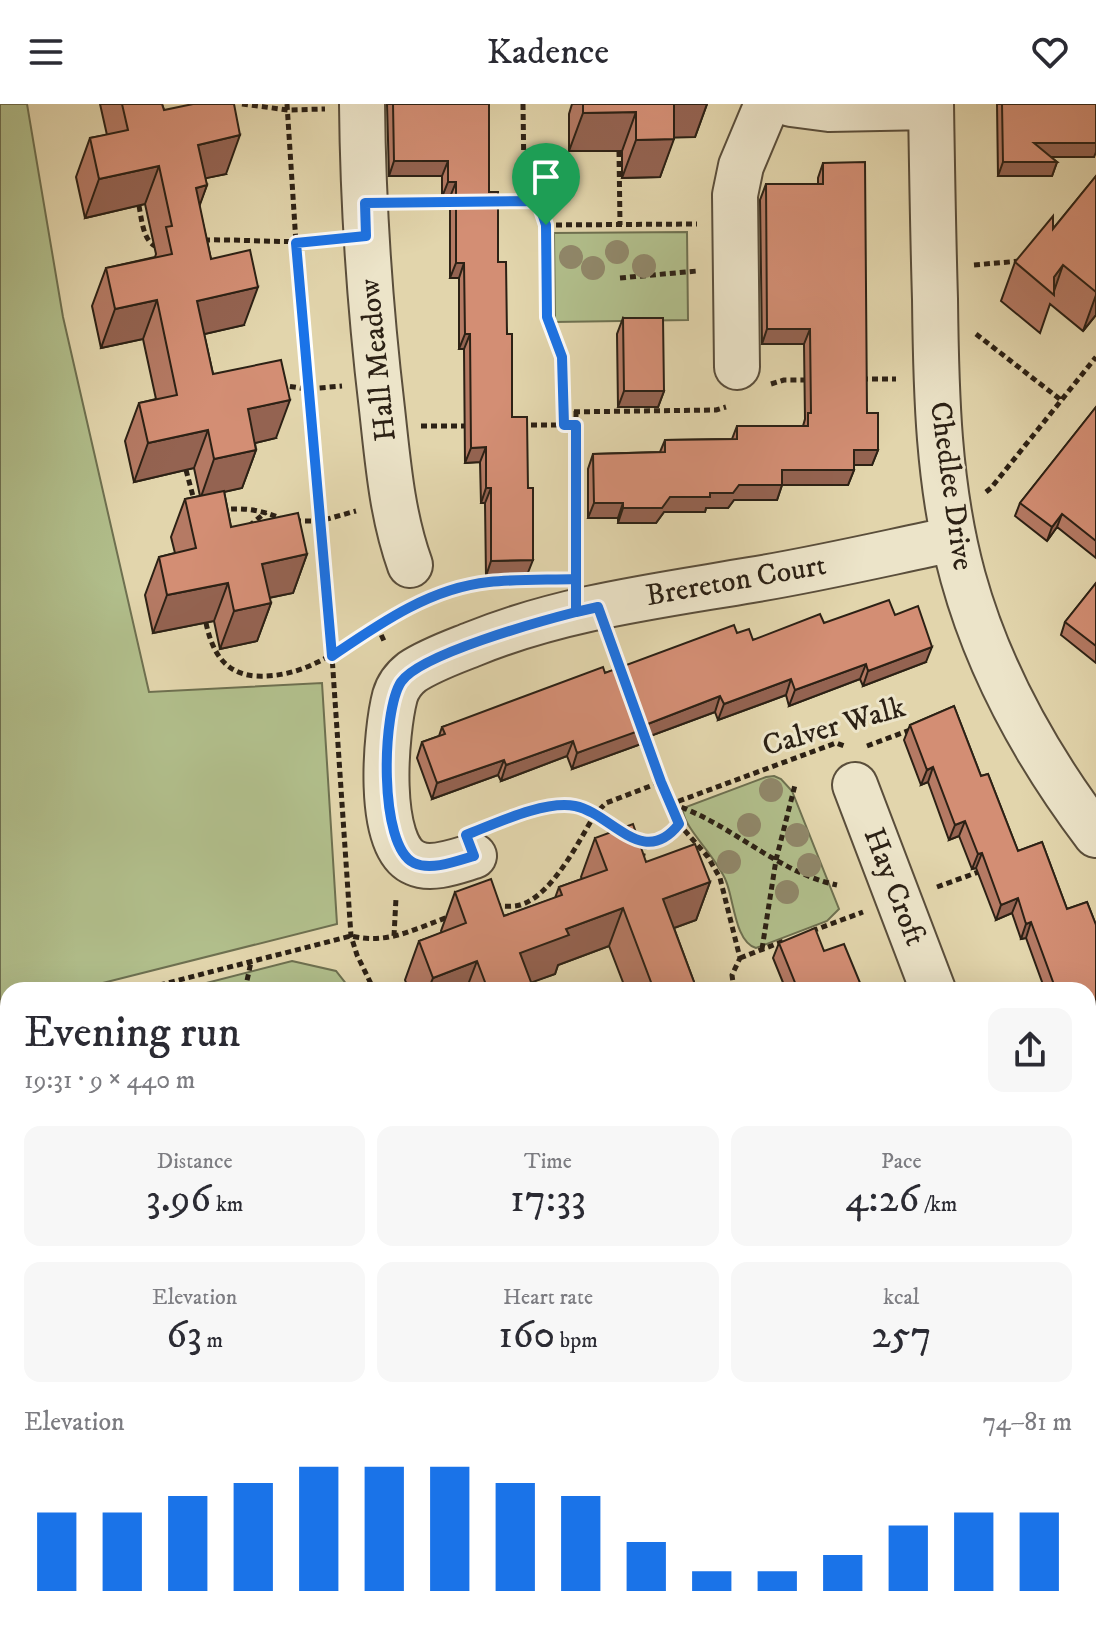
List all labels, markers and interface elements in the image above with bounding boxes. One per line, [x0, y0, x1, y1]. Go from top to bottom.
icon: menu [24, 30, 68, 74]
text: Kadence [487, 30, 609, 75]
icon: heart [1028, 30, 1072, 74]
pin [512, 143, 580, 225]
icon: arrive [524, 155, 568, 199]
street label: Hall Meadow [351, 277, 405, 443]
street label: Chedlee Drive [921, 399, 981, 573]
street label: Brereton Court [643, 547, 829, 615]
street label: Calver Walk [758, 689, 910, 765]
street label: Hay Croft [855, 823, 933, 951]
text: Evening run [24, 1006, 241, 1061]
button: share [988, 1008, 1072, 1092]
text: 19:31 · 9 × 440 m [24, 1064, 195, 1097]
text: Distance [157, 1148, 233, 1175]
text: Time [524, 1148, 572, 1175]
text: Pace [881, 1148, 922, 1175]
text: 3.96 [146, 1175, 211, 1225]
text: 17:33 [510, 1175, 586, 1225]
text: 4:26 [845, 1175, 919, 1225]
text: km [211, 1191, 243, 1218]
text: /km [919, 1191, 957, 1218]
text: Elevation [152, 1284, 237, 1311]
text: Heart rate [503, 1284, 593, 1311]
text: kcal [883, 1284, 919, 1311]
text: 63 [166, 1311, 202, 1361]
text: 160 [498, 1311, 555, 1361]
text: 257 [871, 1311, 932, 1361]
text: m [202, 1327, 223, 1354]
text: bpm [555, 1327, 598, 1354]
text: Elevation [24, 1406, 125, 1439]
text: 74–81 m [982, 1406, 1072, 1439]

